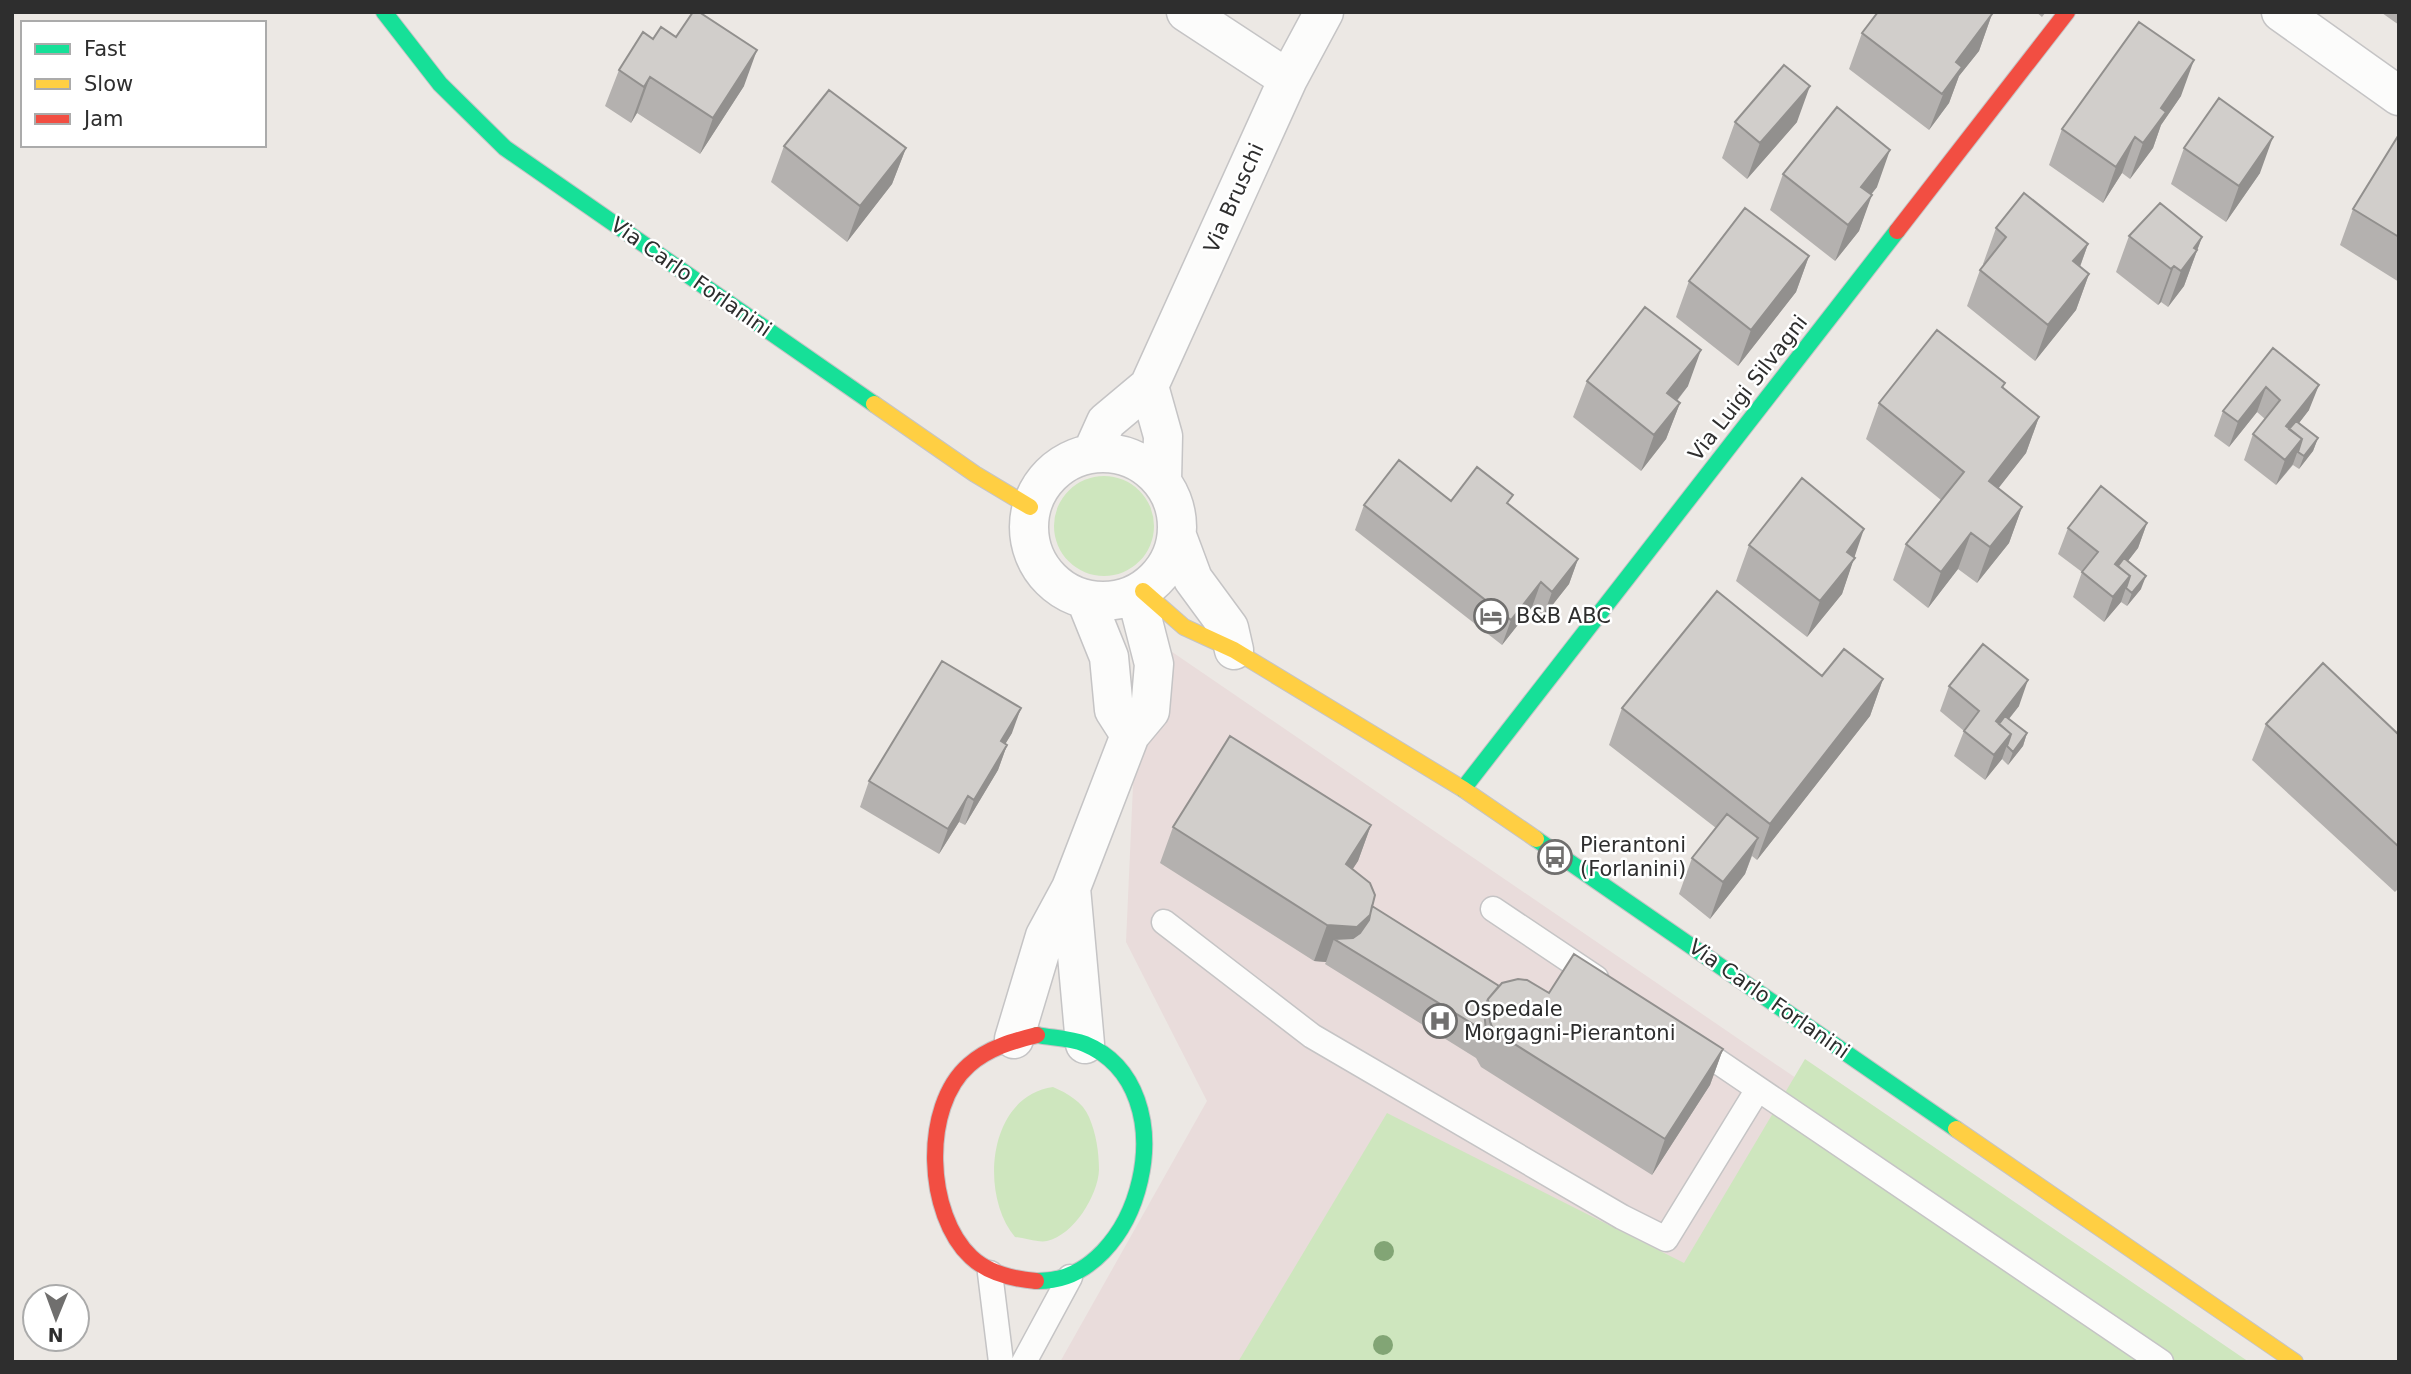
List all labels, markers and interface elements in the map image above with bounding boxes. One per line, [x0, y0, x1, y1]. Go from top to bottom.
legend [21, 21, 266, 147]
text: Fast [84, 37, 126, 61]
text: Slow [84, 72, 133, 96]
text: Jam [82, 107, 124, 131]
street label: Via Bruschi [1199, 140, 1269, 256]
street label: Via Carlo Forlanini [606, 213, 776, 341]
street label: Via Luigi Silvagni [1684, 310, 1812, 466]
hotel icon: B&B ABC [1472, 597, 1510, 635]
place label: B&B ABC [1516, 604, 1611, 628]
place label: Pierantoni (Forlanini) [1580, 833, 1686, 881]
bus stop icon: Pierantoni (Forlanini) [1536, 838, 1574, 876]
street label: Via Carlo Forlanini [1684, 935, 1854, 1063]
place label: Ospedale Morgagni-Pierantoni [1464, 997, 1675, 1045]
hospital icon: Ospedale Morgagni-Pierantoni [1421, 1002, 1459, 1040]
north arrow [21, 1283, 91, 1353]
text: N [48, 1324, 64, 1346]

